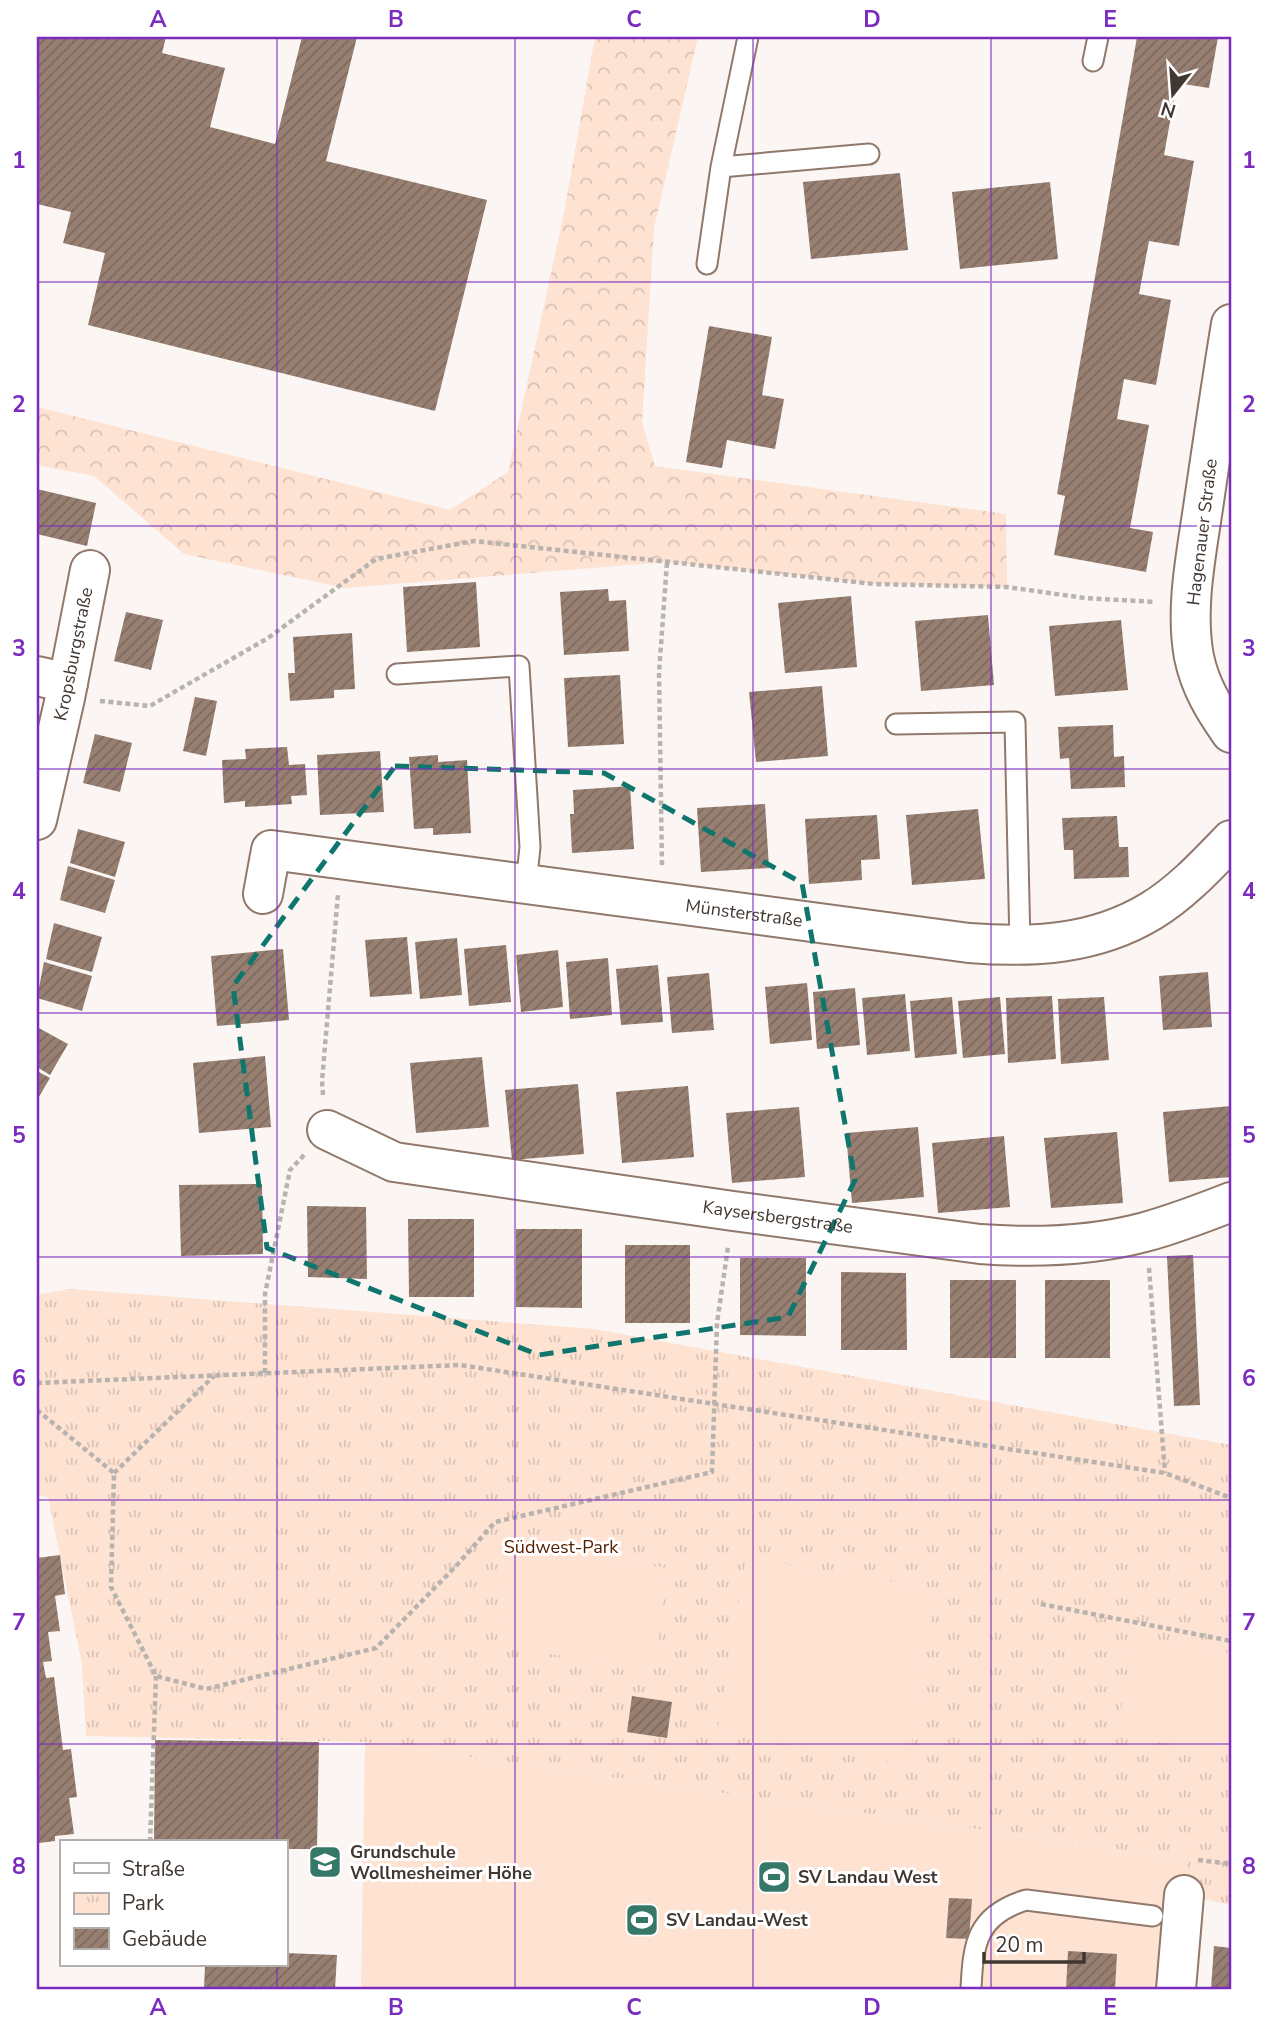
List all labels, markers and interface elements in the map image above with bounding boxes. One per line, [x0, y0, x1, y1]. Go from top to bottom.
text: A [149, 4, 167, 35]
text: B [388, 4, 404, 35]
text: C [626, 4, 642, 35]
text: D [863, 4, 881, 35]
text: E [1103, 4, 1117, 35]
north arrow [1138, 60, 1208, 130]
text: N [1158, 95, 1179, 124]
text: 1 [12, 145, 26, 176]
text: 1 [1242, 145, 1256, 176]
text: 2 [12, 389, 26, 420]
text: 2 [1242, 389, 1256, 420]
street label: Hagenauer Straße [1181, 457, 1223, 607]
street label: Kropsburgstraße [48, 585, 98, 723]
text: 3 [12, 633, 26, 664]
text: 3 [1242, 633, 1256, 664]
text: 4 [12, 876, 26, 907]
text: 4 [1242, 876, 1256, 907]
street label: Münsterstraße [684, 893, 804, 933]
text: 5 [12, 1120, 26, 1151]
text: 5 [1242, 1120, 1256, 1151]
street label: Kaysersbergstraße [701, 1195, 855, 1239]
text: 6 [12, 1363, 26, 1394]
text: 6 [1242, 1363, 1256, 1394]
park label: Südwest-Park [504, 1535, 619, 1559]
text: 7 [12, 1607, 26, 1638]
text: 7 [1242, 1607, 1256, 1638]
legend [60, 1840, 287, 1966]
place label: Grundschule Wollmesheimer Höhe [350, 1840, 532, 1885]
school or university icon: Grundschule Wollmesheimer Höhe [306, 1843, 344, 1881]
text: 8 [12, 1851, 26, 1882]
text: 8 [1242, 1851, 1256, 1882]
text: Straße [122, 1855, 185, 1883]
sports icon: SV Landau West [755, 1858, 793, 1896]
place label: SV Landau West [798, 1865, 938, 1889]
text: Park [122, 1889, 164, 1917]
sports icon: SV Landau-West [623, 1901, 661, 1939]
place label: SV Landau-West [666, 1908, 808, 1932]
scale bar [984, 1921, 1084, 1965]
text: Gebäude [122, 1925, 207, 1953]
text: 20 m [995, 1931, 1044, 1959]
text: A [149, 1992, 167, 2023]
text: B [388, 1992, 404, 2023]
text: C [626, 1992, 642, 2023]
text: D [863, 1992, 881, 2023]
text: E [1103, 1992, 1117, 2023]

